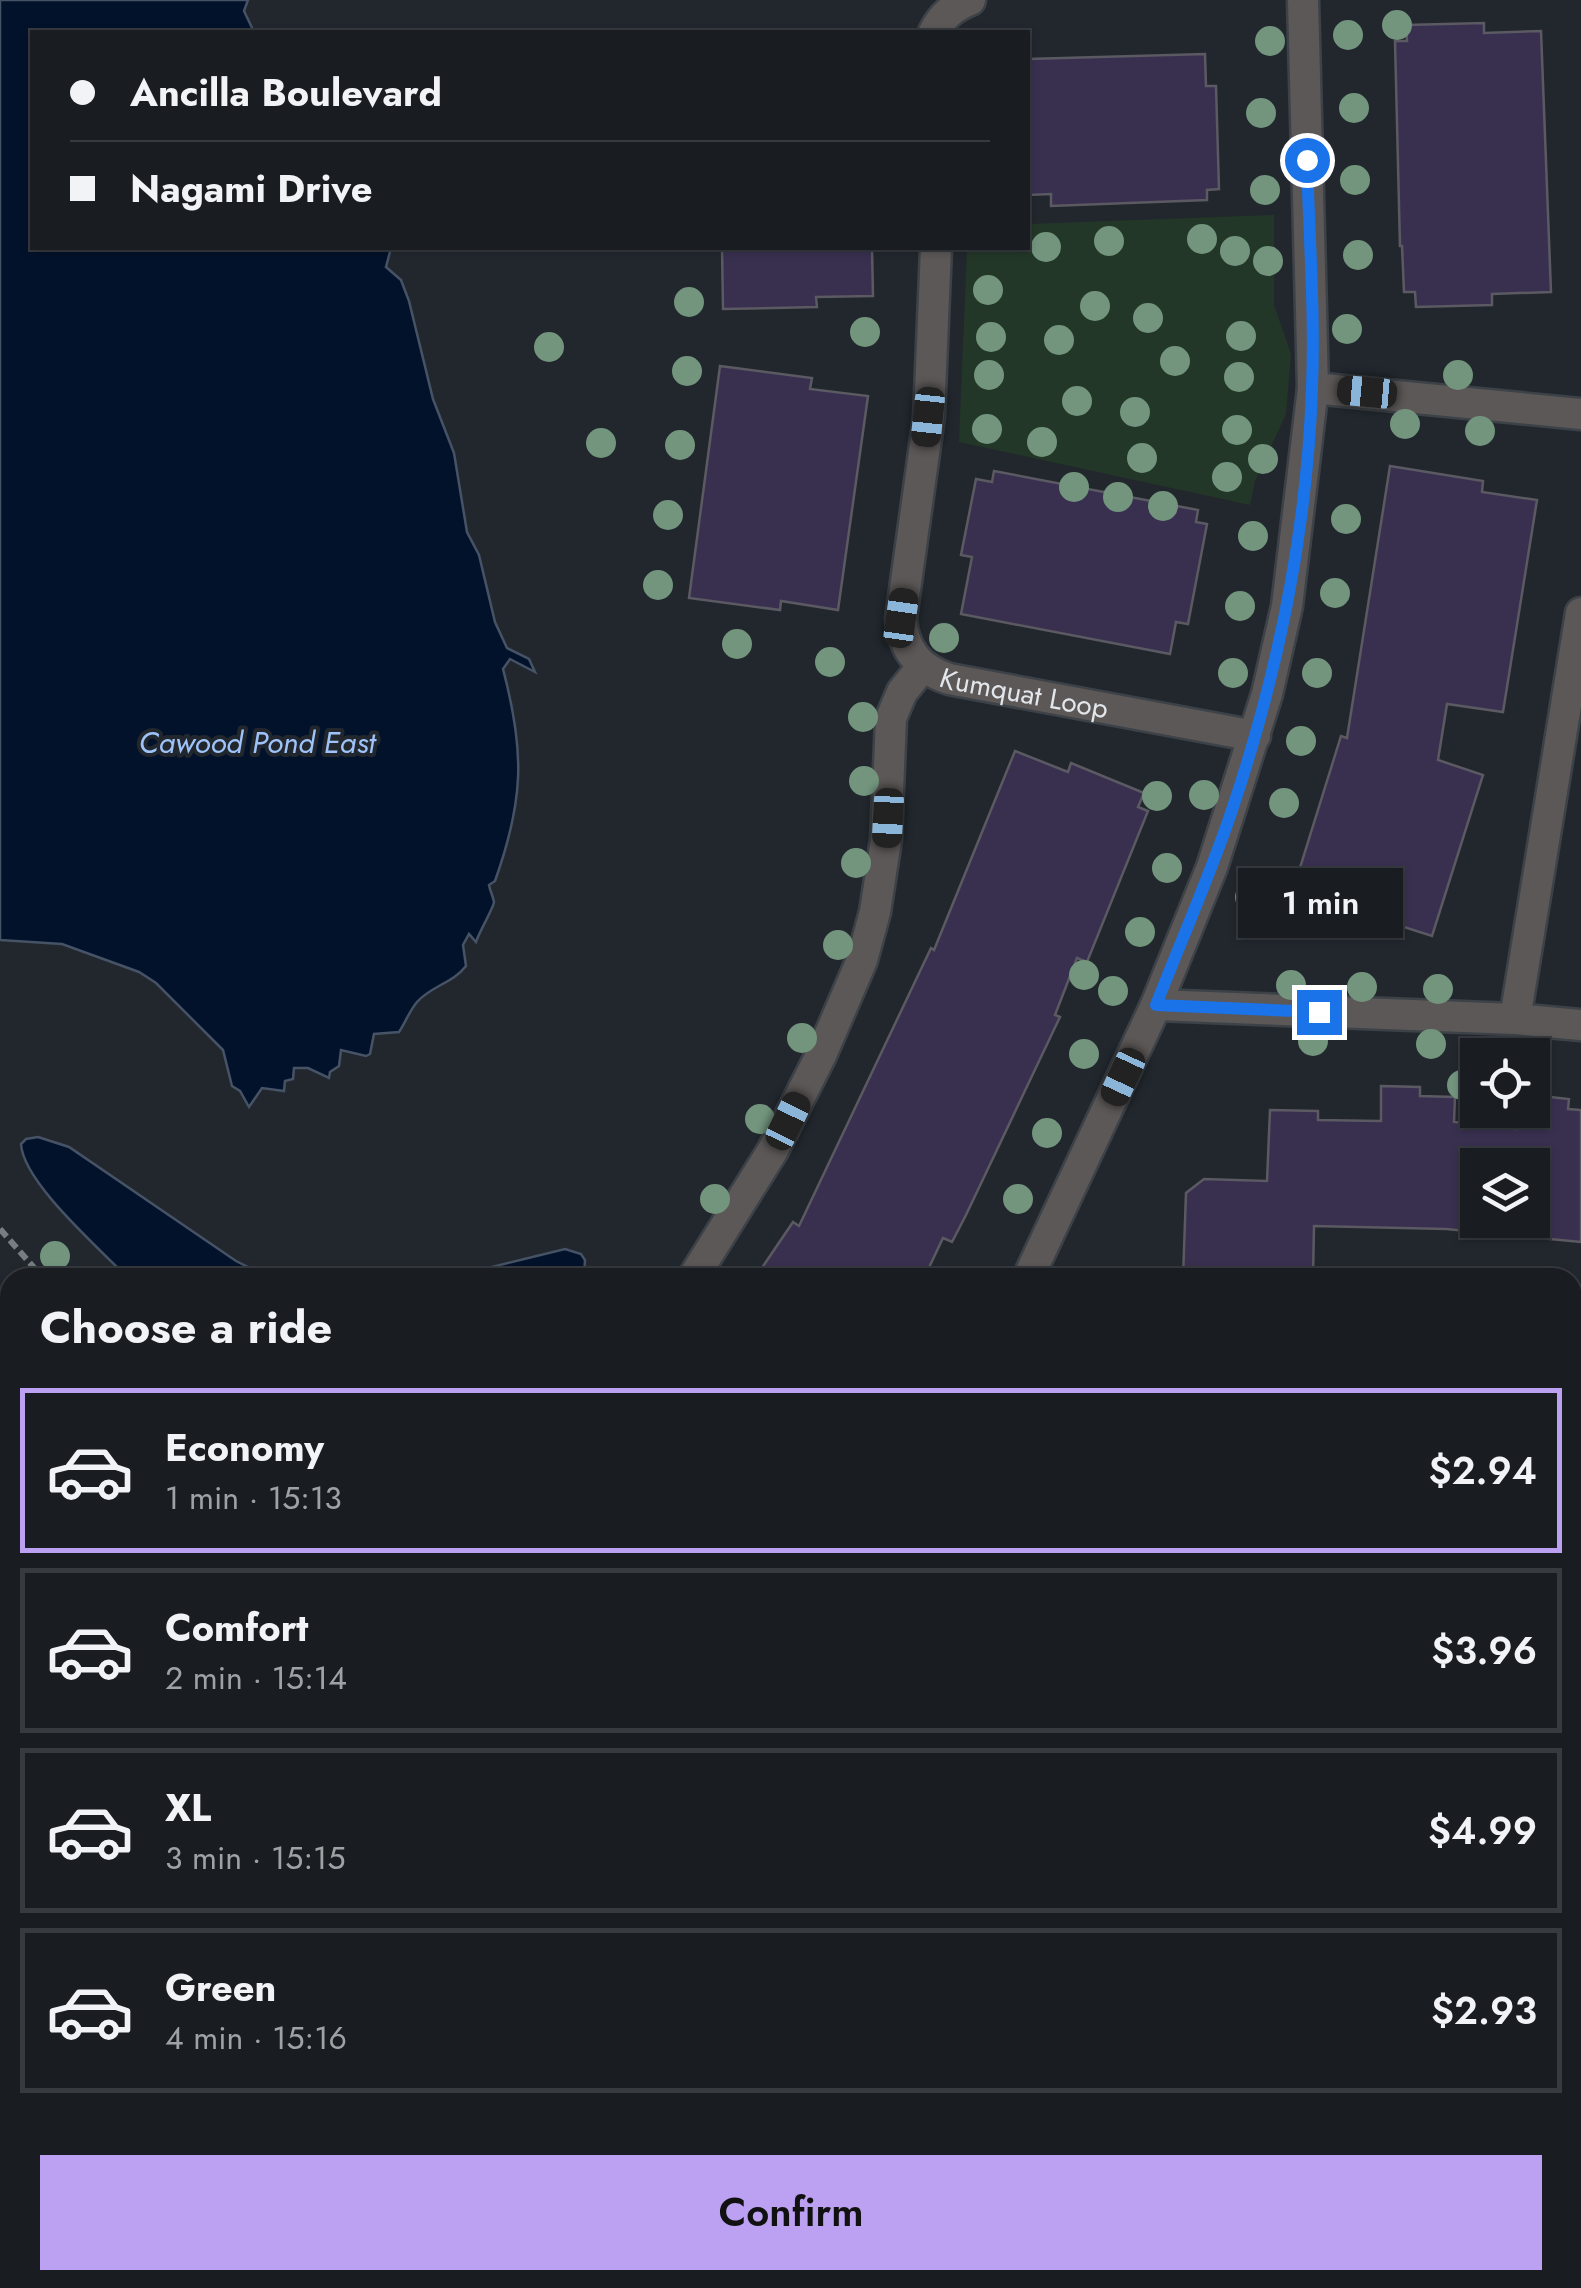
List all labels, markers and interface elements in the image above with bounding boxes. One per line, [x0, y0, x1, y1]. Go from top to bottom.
text: Ancilla Boulevard [130, 65, 442, 120]
route start [1285, 138, 1330, 183]
text: Nagami Drive [130, 161, 373, 216]
car [1336, 374, 1398, 410]
car [910, 386, 946, 448]
car [882, 586, 920, 650]
street label: Kumquat Loop [934, 657, 1112, 729]
water label: Cawood Pond East [139, 721, 377, 764]
car [871, 787, 905, 849]
callout: 1 min [1236, 867, 1402, 937]
text: 1 min [1282, 880, 1359, 926]
route end [1297, 990, 1342, 1035]
map controls [1460, 1038, 1550, 1238]
button: locate [1460, 1038, 1550, 1128]
car [1097, 1043, 1149, 1111]
car [761, 1087, 815, 1155]
button: layers [1460, 1148, 1550, 1238]
text: Choose a ride [40, 1295, 332, 1360]
text: Economy [165, 1420, 324, 1475]
icon: car [45, 1426, 135, 1516]
text: $2.94 [1429, 1443, 1537, 1498]
text: 1 min · 15:13 [165, 1475, 342, 1521]
text: Comfort [165, 1600, 308, 1655]
icon: car [45, 1606, 135, 1696]
text: $3.96 [1431, 1623, 1537, 1678]
text: 2 min · 15:14 [165, 1655, 347, 1701]
text: XL [165, 1780, 211, 1835]
icon: car [45, 1786, 135, 1876]
text: $4.99 [1428, 1803, 1537, 1858]
text: 3 min · 15:15 [165, 1835, 345, 1881]
text: Green [165, 1960, 276, 2015]
icon: car [45, 1966, 135, 2056]
text: $2.93 [1431, 1983, 1537, 2038]
text: 4 min · 15:16 [165, 2015, 347, 2061]
button: Confirm [40, 2155, 1542, 2270]

